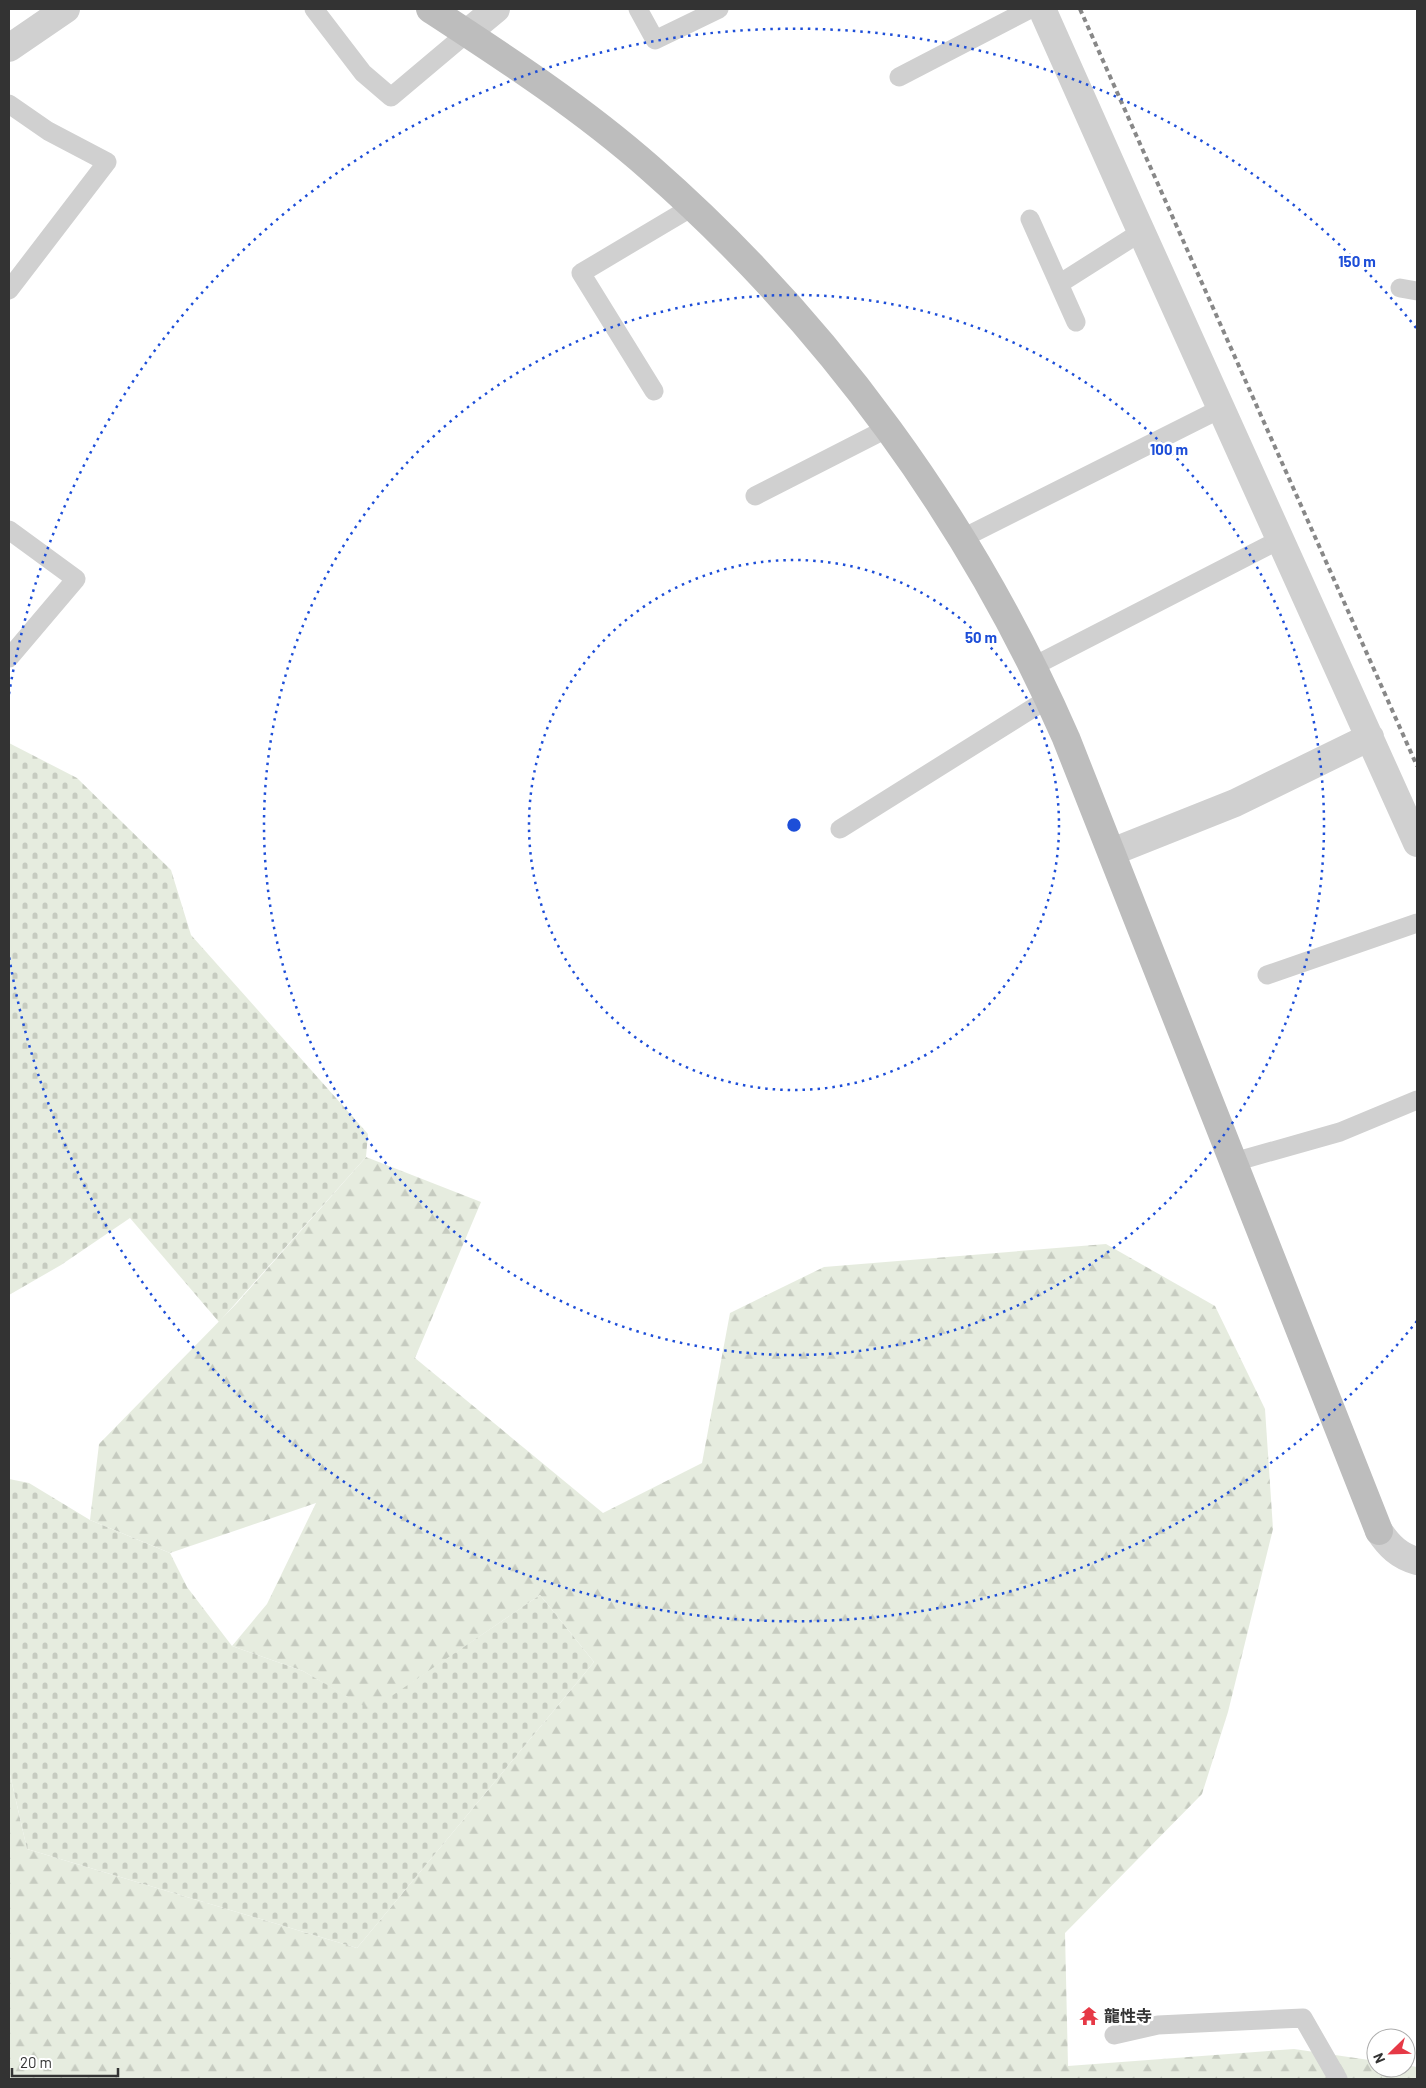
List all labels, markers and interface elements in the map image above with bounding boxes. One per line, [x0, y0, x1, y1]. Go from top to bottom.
text: 150 m [1338, 252, 1376, 270]
text: 100 m [1150, 440, 1188, 458]
text: 50 m [965, 628, 997, 646]
centre of rings [785, 816, 803, 834]
temple icon: 龍性寺 [1078, 2005, 1100, 2027]
place label: 龍性寺 [1104, 2006, 1152, 2025]
north arrow [1366, 2028, 1416, 2078]
scale bar [12, 2046, 119, 2078]
text: N [1369, 2051, 1388, 2066]
text: 20 m [20, 2053, 52, 2071]

